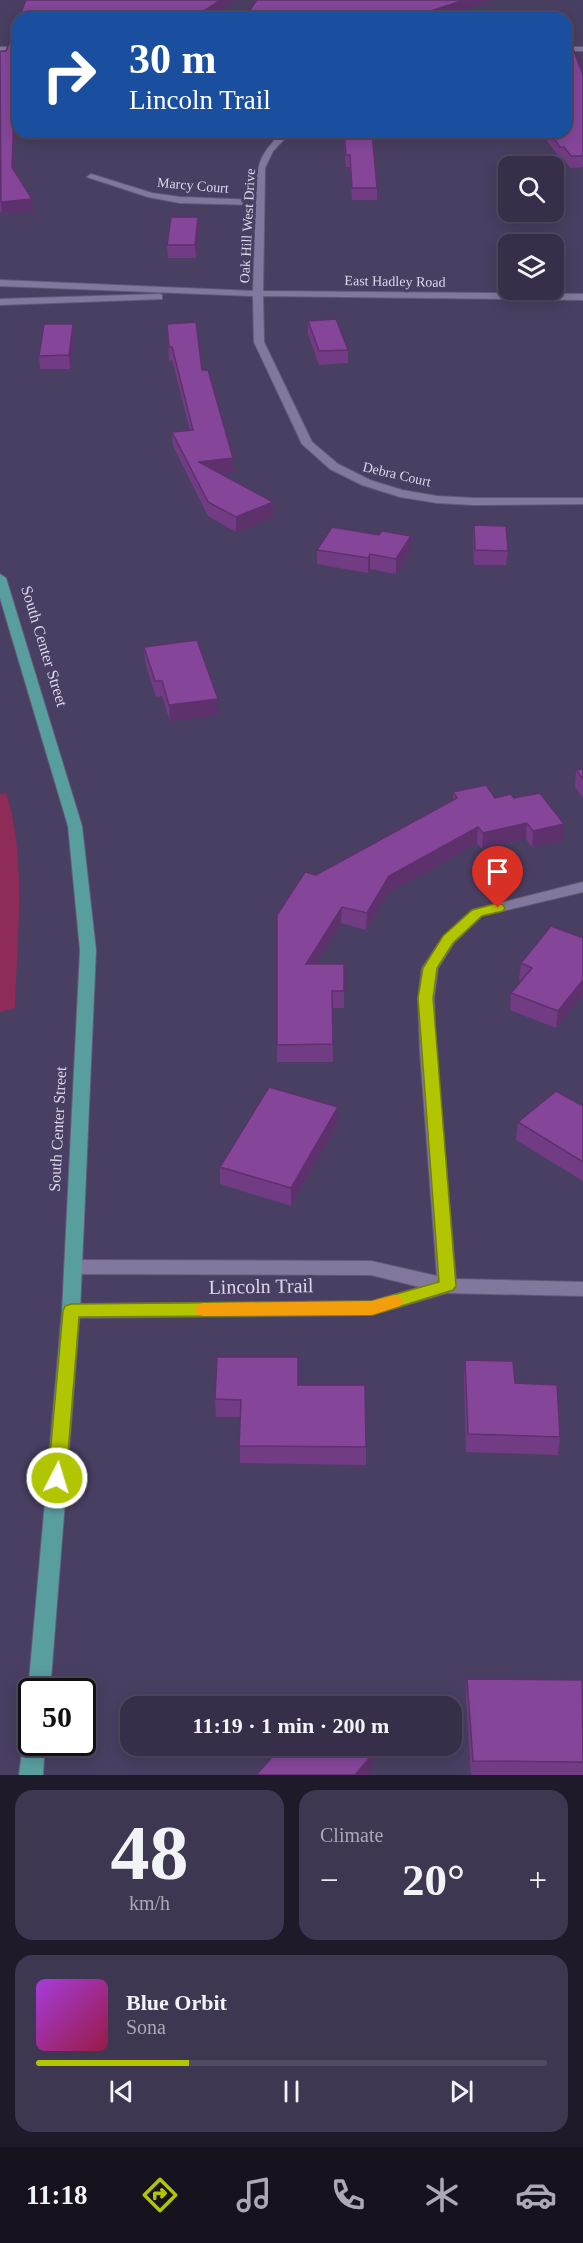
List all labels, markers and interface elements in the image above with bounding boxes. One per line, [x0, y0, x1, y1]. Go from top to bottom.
icon: right [30, 36, 108, 114]
text: 30 m [129, 36, 217, 82]
text: Lincoln Trail [129, 85, 271, 115]
map controls [498, 156, 564, 300]
button: search [498, 156, 564, 222]
street label: Oak Hill West Drive [237, 168, 258, 284]
street label: Marcy Court [156, 175, 230, 196]
button: layers [498, 234, 564, 300]
street label: East Hadley Road [344, 273, 446, 290]
street label: Debra Court [361, 459, 433, 490]
street label: South Center Street [18, 584, 71, 709]
pin [472, 846, 523, 908]
icon: arrive [481, 855, 514, 888]
street label: South Center Street [46, 1065, 69, 1192]
street label: Lincoln Trail [208, 1274, 314, 1298]
position arrow [25, 1446, 89, 1510]
speed limit sign: 50 [18, 1678, 96, 1756]
text: 11:19 · 1 min · 200 m [193, 1713, 389, 1738]
text: 48 [111, 1809, 189, 1896]
text: Climate [320, 1824, 383, 1846]
text: 20° [402, 1855, 465, 1905]
text: − [320, 1862, 339, 1898]
text: + [528, 1862, 547, 1898]
text: km/h [129, 1892, 170, 1914]
text: Blue Orbit [126, 1990, 227, 2015]
text: Sona [126, 2016, 166, 2038]
icon: previous [105, 2075, 138, 2108]
icon: pause [275, 2075, 308, 2108]
icon: next [445, 2075, 478, 2108]
icon: directions [139, 2174, 181, 2216]
icon: music [233, 2174, 275, 2216]
icon: phone [327, 2174, 369, 2216]
icon: climate [421, 2174, 463, 2216]
icon: car [515, 2174, 557, 2216]
text: 11:18 [26, 2180, 87, 2210]

